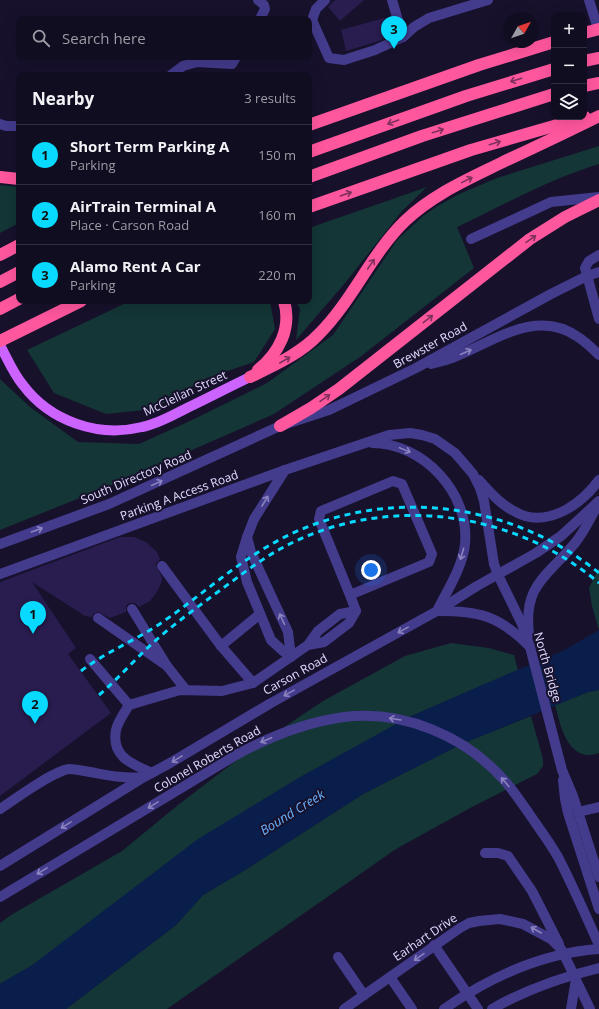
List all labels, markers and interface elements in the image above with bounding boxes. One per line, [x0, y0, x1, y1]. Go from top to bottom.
north arrow [503, 12, 539, 48]
map controls [551, 12, 587, 120]
button: + [551, 12, 587, 48]
search box [16, 16, 312, 60]
pin: 3 [381, 16, 407, 49]
icon: search [30, 27, 52, 49]
text: Search here [62, 28, 146, 48]
button: − [551, 48, 587, 84]
one-way arrow [510, 77, 523, 84]
button: layers [551, 84, 587, 120]
text: Nearby [32, 87, 94, 110]
text: 3 results [244, 89, 296, 107]
one-way arrow [388, 118, 400, 126]
one-way arrow [431, 127, 444, 134]
text: Short Term Parking A [70, 136, 229, 156]
one-way arrow [489, 139, 502, 146]
text: 1 [41, 146, 49, 164]
text: 150 m [258, 146, 296, 164]
text: Parking [70, 156, 116, 174]
one-way arrow [461, 176, 473, 183]
one-way arrow [339, 189, 351, 197]
text: AirTrain Terminal A [70, 196, 216, 216]
text: 2 [41, 206, 49, 224]
text: 160 m [258, 206, 296, 224]
text: Place · Carson Road [70, 216, 189, 234]
one-way arrow [525, 235, 536, 243]
text: Alamo Rent A Car [70, 256, 201, 276]
one-way arrow [366, 258, 375, 269]
text: 3 [41, 266, 49, 284]
text: 220 m [258, 266, 296, 284]
text: Parking [70, 276, 116, 294]
one-way arrow [423, 314, 434, 323]
street label: Brewster Road [390, 318, 470, 372]
one-way arrow [460, 348, 472, 355]
one-way arrow [279, 355, 291, 363]
street label: McClellan Street [140, 366, 230, 420]
one-way arrow [320, 394, 331, 402]
street label: South Directory Road [78, 446, 194, 508]
one-way arrow [398, 446, 410, 454]
street label: Parking A Access Road [117, 466, 241, 524]
one-way arrow [151, 479, 163, 486]
one-way arrow [261, 495, 269, 507]
one-way arrow [30, 526, 42, 534]
one-way arrow [458, 548, 465, 561]
your location [361, 560, 381, 580]
pin: 1 [20, 601, 46, 634]
one-way arrow [278, 614, 285, 626]
one-way arrow [397, 626, 409, 634]
street label: North Bridge [530, 630, 566, 704]
street label: Carson Road [260, 649, 330, 699]
one-way arrow [283, 689, 295, 697]
pin: 2 [22, 691, 48, 724]
one-way arrow [389, 715, 402, 723]
street label: Colonel Roberts Road [151, 721, 263, 797]
one-way arrow [261, 737, 273, 744]
one-way arrow [171, 755, 183, 763]
one-way arrow [501, 776, 510, 787]
water label: Bound Creek [256, 785, 328, 839]
one-way arrow [147, 801, 159, 809]
one-way arrow [60, 822, 72, 830]
one-way arrow [36, 868, 48, 876]
street label: Earhart Drive [390, 909, 461, 965]
one-way arrow [530, 926, 542, 934]
one-way arrow [414, 952, 425, 961]

